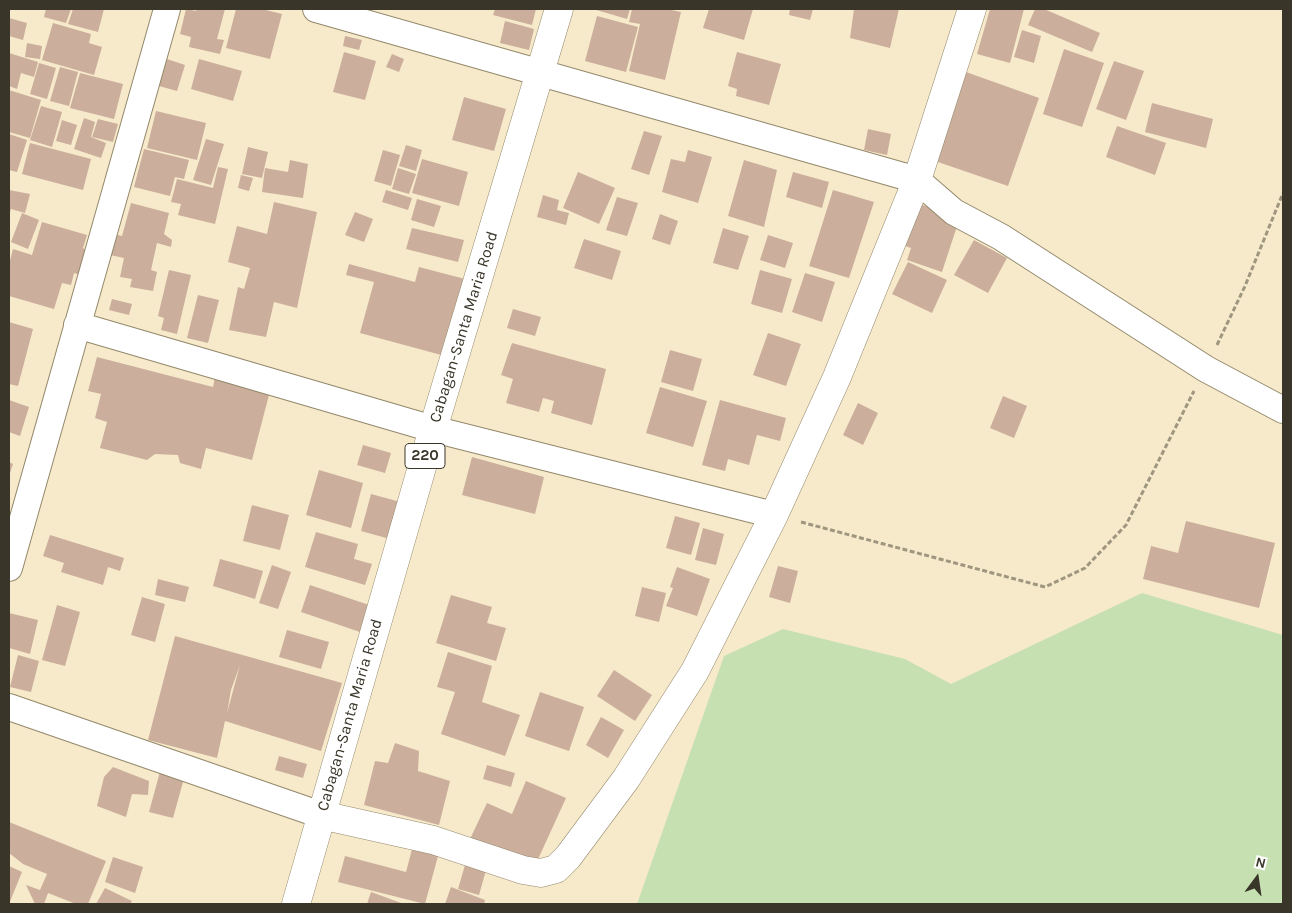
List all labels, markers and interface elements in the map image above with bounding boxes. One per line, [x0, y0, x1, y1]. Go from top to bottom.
street label: Cabagan-Santa Maria Road [426, 229, 502, 425]
road number: 220 [405, 444, 445, 468]
street label: Cabagan-Santa Maria Road [313, 617, 387, 813]
north arrow [1232, 853, 1282, 903]
text: N [1254, 853, 1268, 872]

